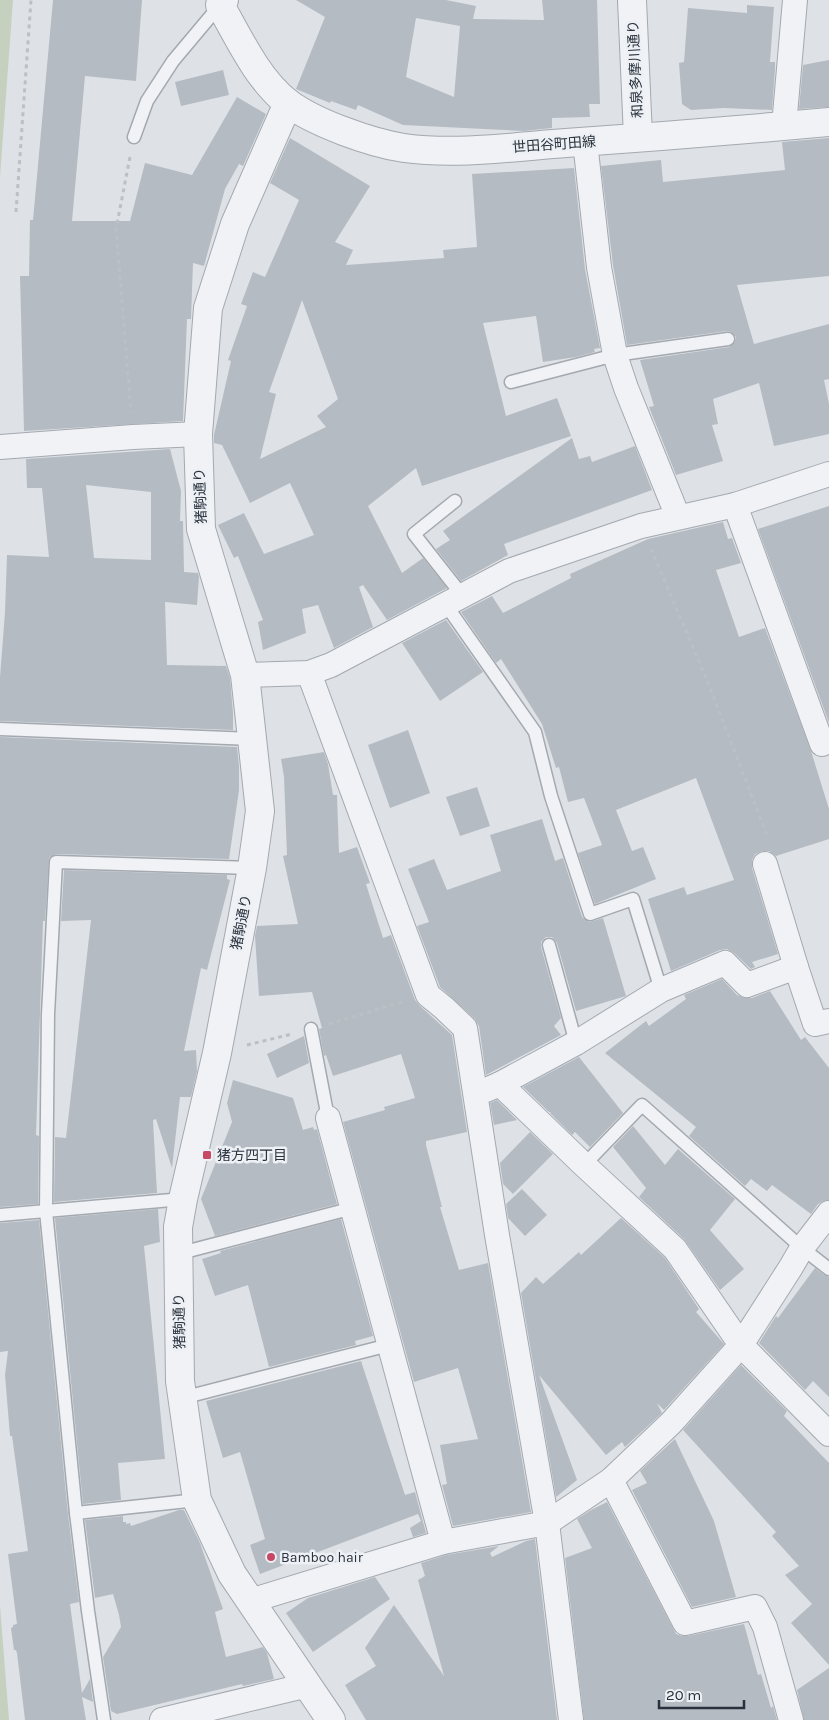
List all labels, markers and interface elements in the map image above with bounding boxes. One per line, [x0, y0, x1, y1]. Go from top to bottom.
street label: 和泉多摩川通り [624, 20, 647, 118]
street label: 世田谷町田線 [512, 133, 597, 156]
street label: 猪駒通り [191, 468, 210, 524]
street label: 猪駒通り [228, 893, 255, 951]
place label: 猪方四丁目 [217, 1147, 287, 1164]
marker: 猪方四丁目 [201, 1149, 213, 1161]
street label: 猪駒通り [171, 1293, 188, 1349]
place label: Bamboo hair [281, 1549, 364, 1566]
marker: Bamboo hair [265, 1551, 277, 1563]
scale bar [659, 1678, 744, 1710]
text: 20 m [666, 1686, 701, 1704]

